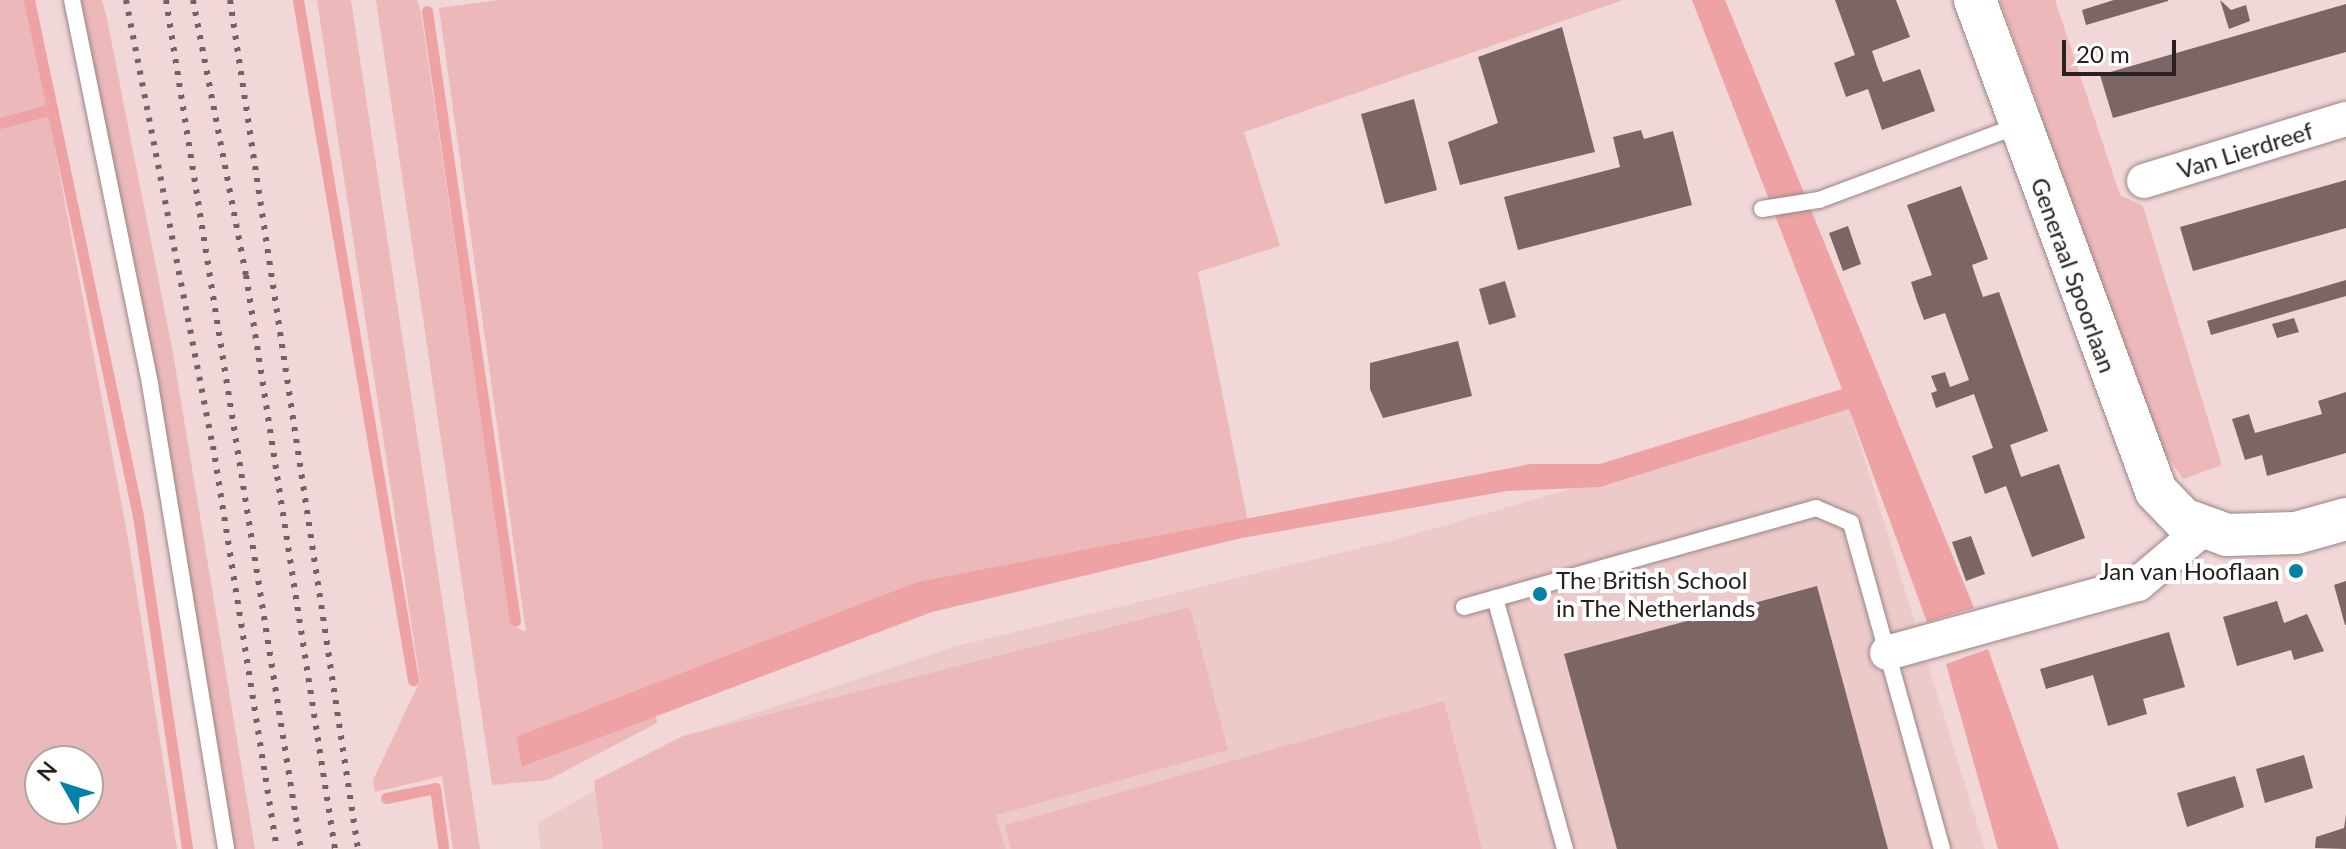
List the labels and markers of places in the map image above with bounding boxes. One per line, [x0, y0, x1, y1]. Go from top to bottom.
place label: Jan van Hooflaan [2099, 557, 2280, 585]
marker: Jan van Hooflaan [2287, 562, 2305, 580]
place label: The British School in The Netherlands [1556, 566, 1756, 622]
marker: The British School in The Netherlands [1531, 585, 1549, 603]

